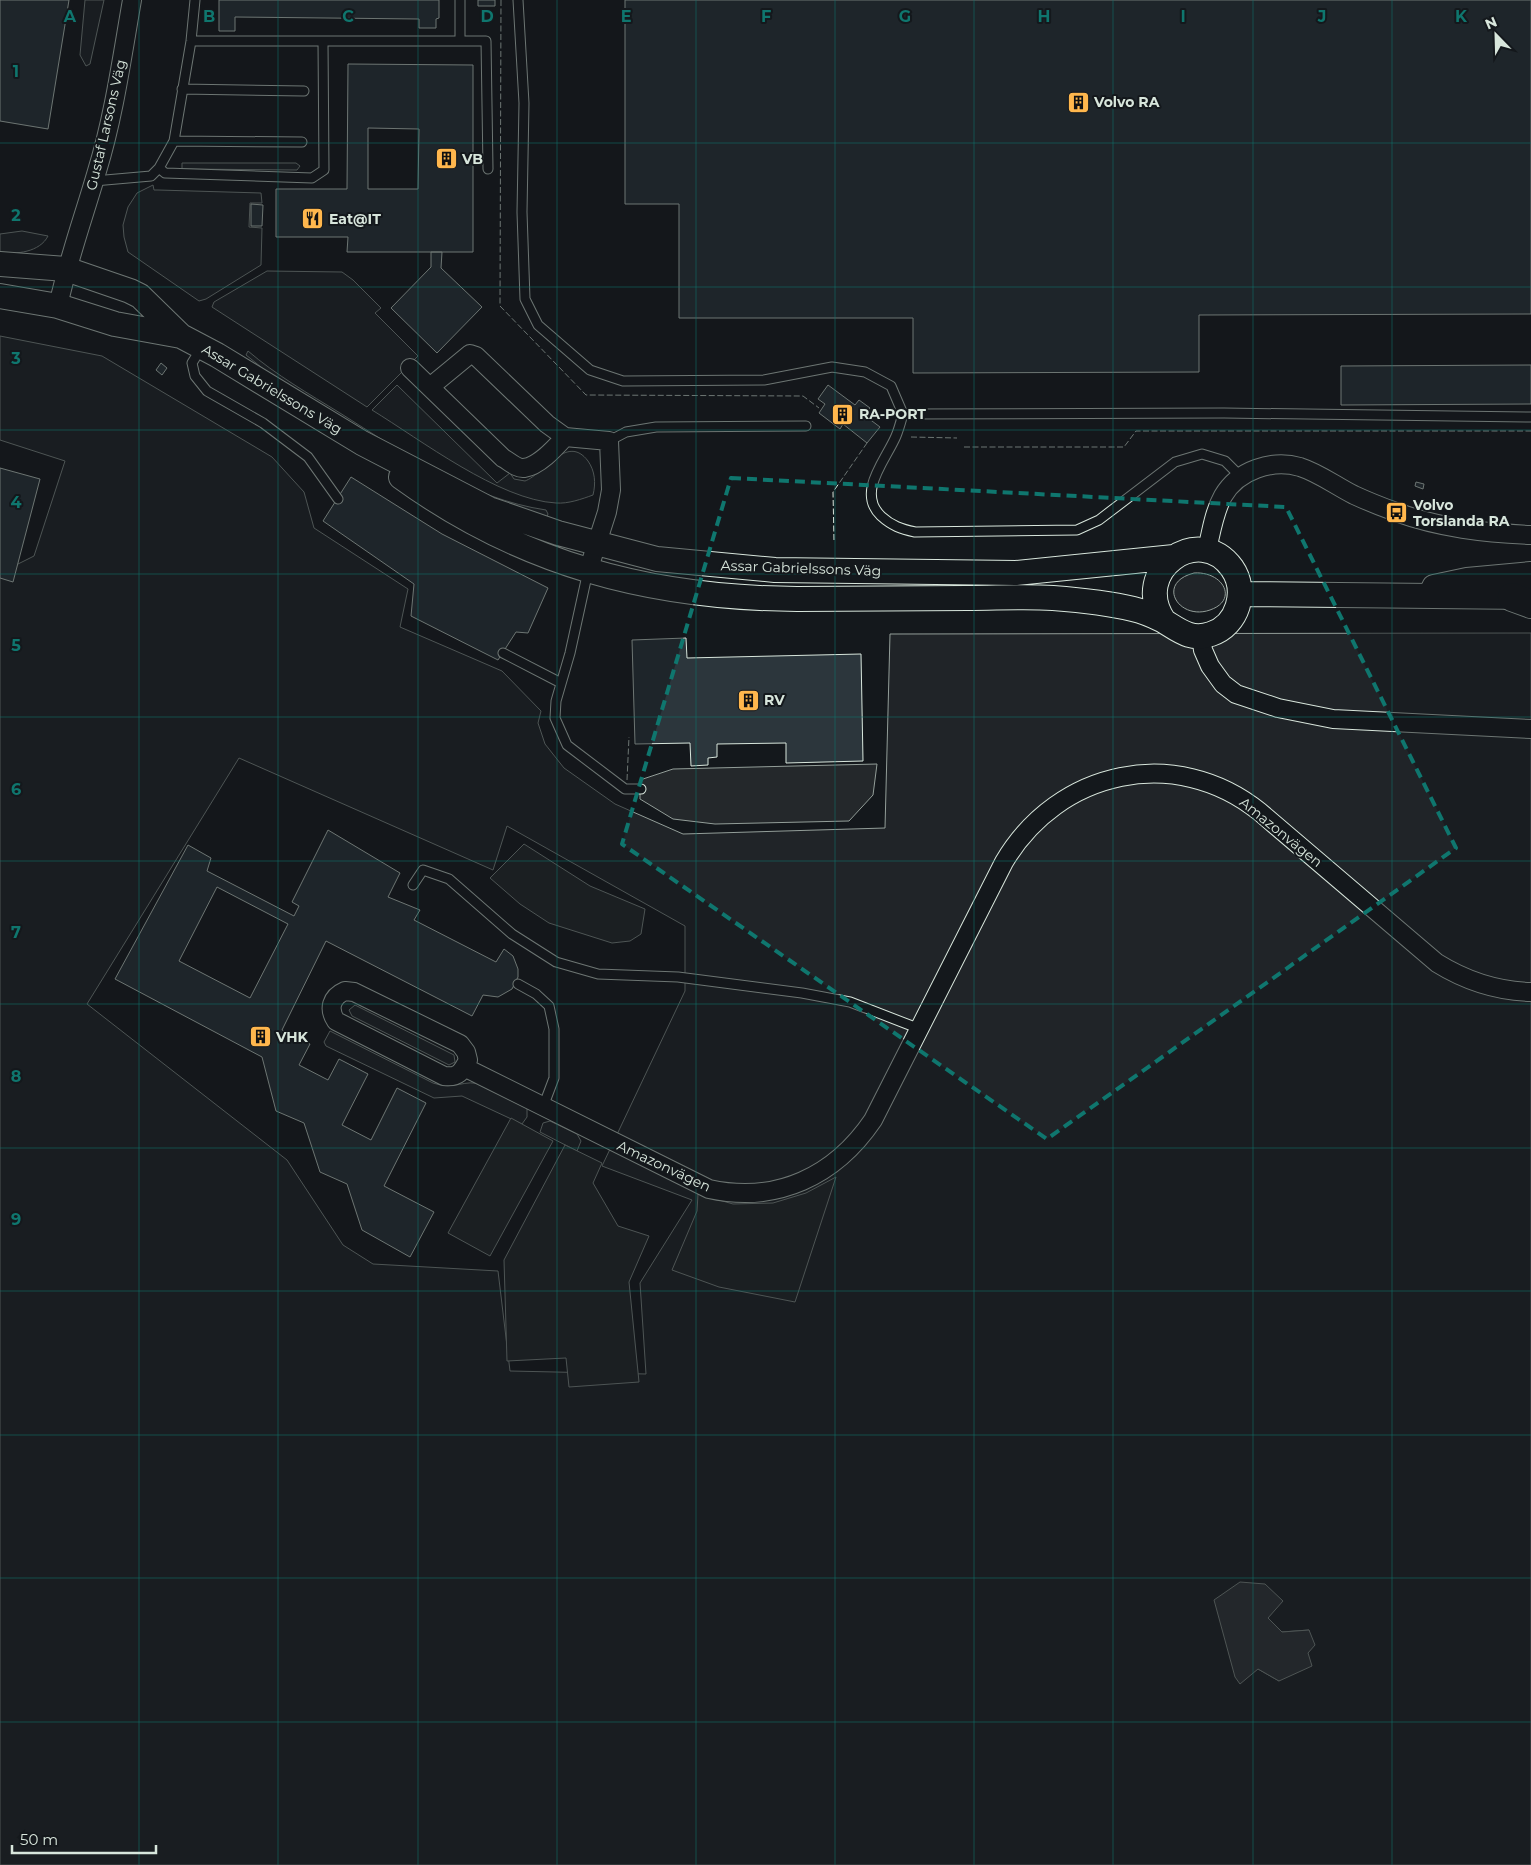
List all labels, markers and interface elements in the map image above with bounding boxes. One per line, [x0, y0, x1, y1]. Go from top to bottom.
text: A [63, 7, 77, 26]
text: B [203, 7, 215, 26]
text: C [342, 7, 354, 26]
text: D [480, 7, 494, 26]
text: E [621, 7, 631, 26]
text: F [761, 7, 771, 26]
text: G [899, 7, 911, 26]
text: H [1038, 7, 1050, 26]
text: I [1180, 7, 1186, 26]
text: J [1317, 7, 1326, 26]
text: K [1455, 7, 1468, 26]
north arrow [1471, 10, 1521, 60]
text: N [1482, 13, 1500, 34]
street label: Gustaf Larsons Väg [82, 58, 130, 192]
text: 1 [13, 62, 19, 81]
building icon: Volvo RA [1066, 90, 1090, 114]
place label: Volvo RA [1093, 93, 1160, 111]
building icon: VB [434, 147, 458, 171]
place label: VB [461, 150, 483, 168]
text: 2 [11, 206, 21, 225]
restaurant icon: Eat@IT [301, 207, 325, 231]
place label: Eat@IT [329, 210, 381, 228]
street label: Assar Gabrielssons Väg [199, 340, 345, 438]
text: 3 [10, 349, 21, 368]
building icon: RA-PORT [831, 402, 855, 426]
place label: RA-PORT [859, 405, 926, 423]
text: 4 [10, 493, 22, 512]
place label: Volvo Torslanda RA [1412, 496, 1510, 530]
bus stop icon: Volvo Torslanda RA [1385, 501, 1409, 525]
street label: Assar Gabrielssons Väg [720, 556, 882, 580]
text: 5 [11, 636, 21, 655]
building icon: RV [736, 688, 760, 712]
place label: RV [764, 691, 785, 709]
text: 6 [11, 780, 21, 799]
street label: Amazonvägen [1236, 793, 1326, 871]
text: 7 [11, 923, 21, 942]
building icon: VHK [248, 1025, 272, 1049]
place label: VHK [275, 1028, 309, 1046]
text: 8 [11, 1067, 21, 1086]
street label: Amazonvägen [614, 1136, 714, 1196]
text: 9 [11, 1210, 21, 1229]
scale bar [12, 1822, 156, 1854]
text: 50 m [20, 1830, 58, 1849]

